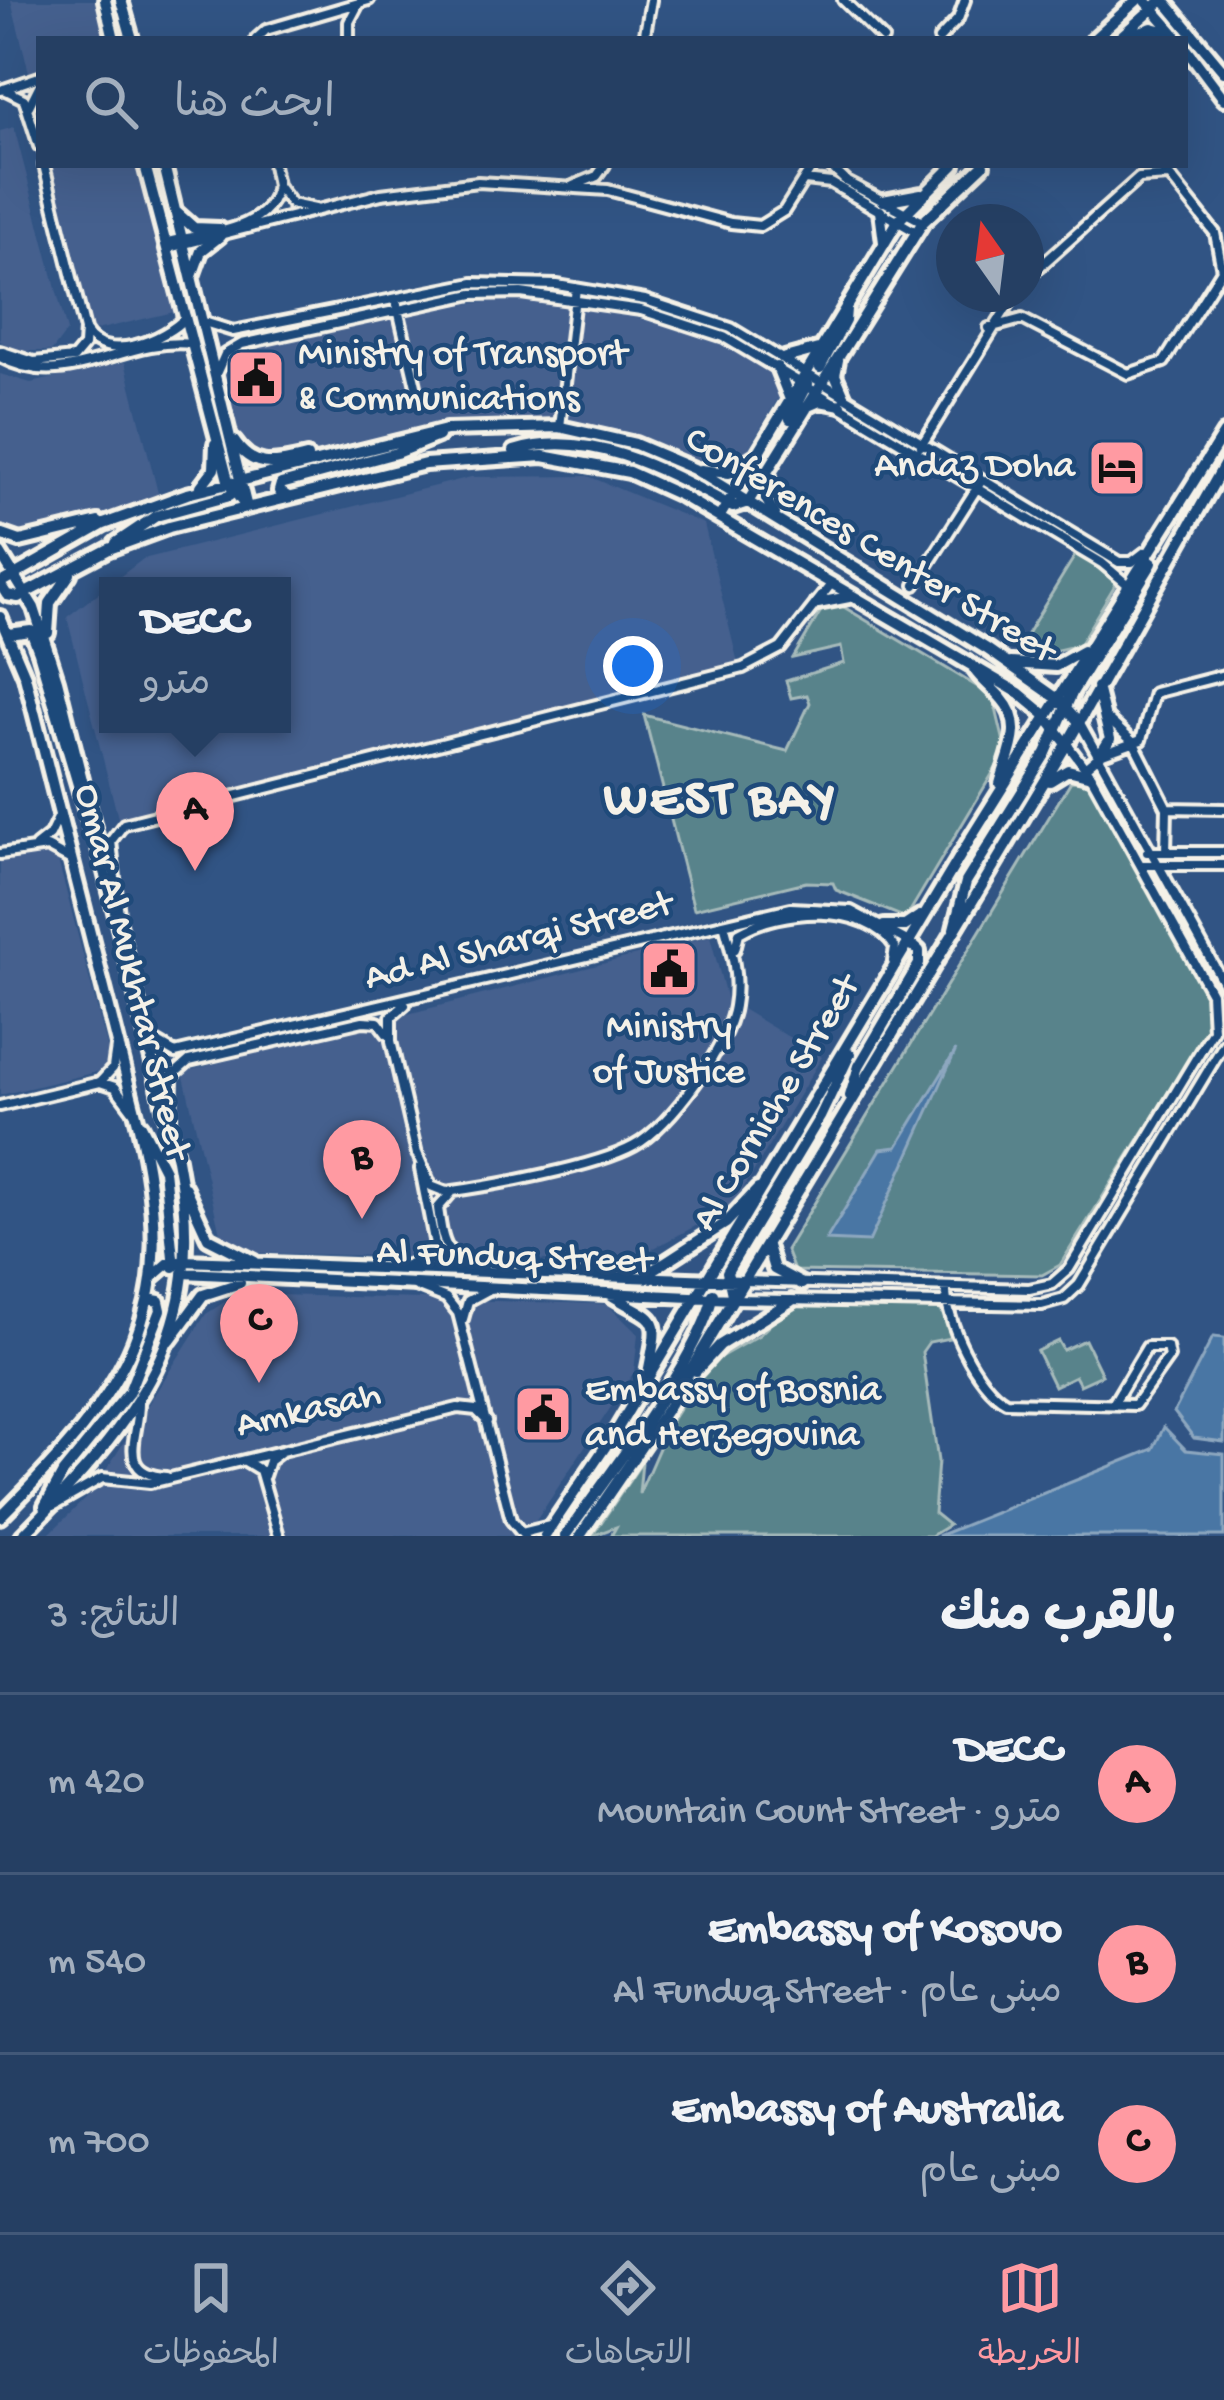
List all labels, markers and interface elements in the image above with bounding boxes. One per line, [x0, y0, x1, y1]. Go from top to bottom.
search box [36, 36, 1188, 168]
icon: search [78, 69, 144, 135]
text: ابحث هنا [174, 80, 335, 133]
north arrow [936, 204, 1044, 312]
place label: Ministry of Transport & Communications [298, 333, 630, 424]
public building icon: Ministry of Transport & Communications [225, 347, 287, 409]
street label: Conferences Center Street [675, 418, 1065, 678]
hotel icon: Andaz Doha [1086, 437, 1148, 499]
place label: Andaz Doha [874, 445, 1076, 491]
popup [99, 577, 291, 733]
text: DECC [142, 597, 248, 650]
your location [603, 636, 663, 696]
text: مترو [142, 663, 211, 709]
pin: A [156, 772, 234, 871]
district label: WEST BAY [604, 773, 838, 833]
street label: Omar Al Mukhtar Street [61, 780, 199, 1164]
street label: Ad Al Sharqi Street [360, 882, 681, 1003]
public building icon: Ministry of Justice [638, 938, 700, 1000]
street label: Al Corniche Street [683, 965, 874, 1240]
place label: Ministry of Justice [593, 1006, 746, 1097]
pin: B [323, 1120, 401, 1219]
street label: Al Funduq Street [376, 1231, 655, 1287]
pin: C [220, 1284, 298, 1383]
place label: Embassy of Bosnia and Herzegovina [585, 1369, 882, 1460]
street label: Amkasah [232, 1373, 386, 1451]
public building icon: Embassy of Bosnia and Herzegovina [512, 1383, 574, 1445]
text: بالقرب منك [940, 1589, 1176, 1649]
text: النتائج: 3 [48, 1595, 180, 1641]
text: DECC [956, 1725, 1062, 1778]
text: 420 m [48, 1761, 145, 1807]
text: A [1126, 1761, 1149, 1807]
text: مترو · Mountain Count Street [597, 1791, 1062, 1837]
text: Embassy of Kosovo [708, 1905, 1062, 1958]
text: 540 m [48, 1941, 146, 1987]
text: B [1127, 1941, 1147, 1987]
text: مبنى عام · Al Funduq Street [613, 1971, 1062, 2017]
text: Embassy of Australia [671, 2085, 1062, 2138]
text: 700 m [48, 2121, 150, 2167]
text: C [1126, 2121, 1148, 2167]
text: مبنى عام [919, 2151, 1062, 2197]
tab: المحفوظات [143, 2255, 279, 2381]
tab: الاتجاهات [565, 2255, 692, 2381]
tab: الخريطة [978, 2255, 1081, 2381]

